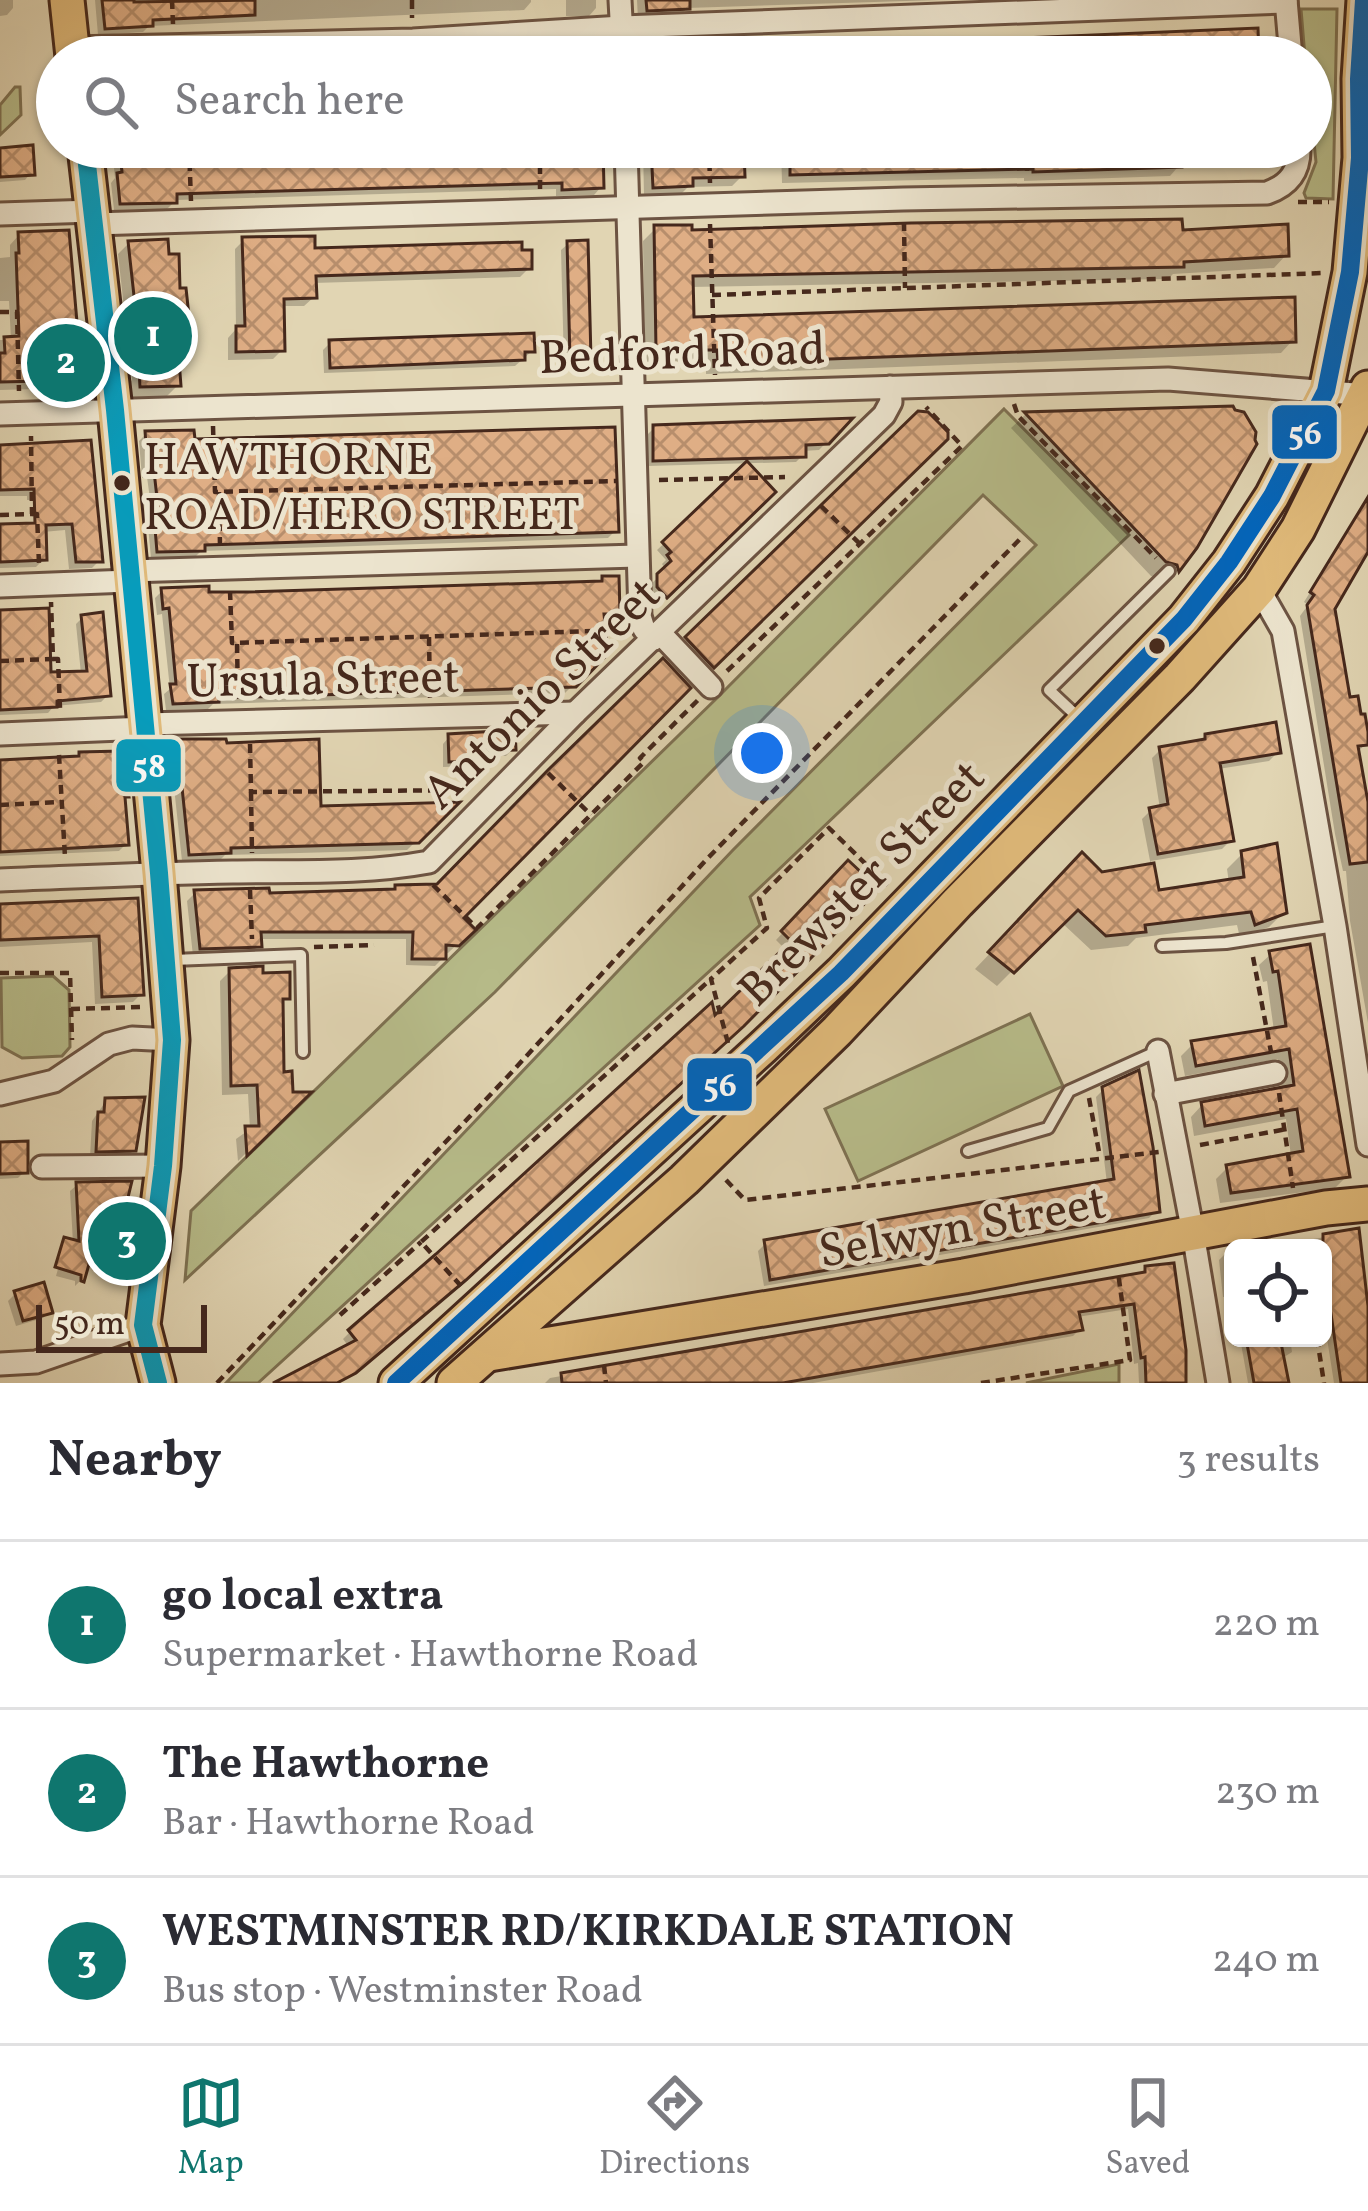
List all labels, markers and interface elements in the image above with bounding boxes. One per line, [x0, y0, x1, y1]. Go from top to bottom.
search box [36, 36, 1332, 168]
icon: search [78, 69, 144, 135]
text: Search here [174, 71, 405, 134]
pin: 1 [114, 291, 192, 381]
street label: Bedford Road [538, 317, 827, 394]
pin: 2 [27, 318, 105, 408]
line badge: 56 [1270, 403, 1339, 461]
text: 56 [1288, 413, 1322, 459]
place label: HAWTHORNE ROAD/HERO STREET [144, 431, 580, 549]
marker: HAWTHORNE ROAD/HERO STREET [111, 472, 133, 494]
street label: Antonio Street [409, 564, 677, 826]
unlabelled marker [1146, 635, 1168, 657]
street label: Ursula Street [186, 646, 461, 717]
your location [732, 723, 792, 783]
line badge: 58 [114, 737, 183, 794]
text: 58 [132, 746, 166, 792]
street label: Brewster Street [725, 747, 1002, 1024]
line badge: 56 [685, 1056, 754, 1113]
text: 56 [703, 1065, 737, 1111]
street label: Selwyn Street [814, 1171, 1112, 1288]
pin: 3 [88, 1196, 166, 1286]
map controls [1224, 1239, 1332, 1347]
button: locate [1224, 1239, 1332, 1347]
scale bar [36, 1299, 207, 1352]
text: 50 m [54, 1303, 125, 1349]
text: Nearby [48, 1426, 222, 1497]
text: 3 results [1177, 1434, 1320, 1488]
text: go local extra [162, 1566, 444, 1629]
text: 1 [79, 1598, 95, 1652]
text: 220 m [1213, 1598, 1320, 1652]
text: Supermarket · Hawthorne Road [162, 1629, 699, 1683]
text: The Hawthorne [162, 1734, 489, 1797]
text: 2 [77, 1766, 97, 1820]
text: 230 m [1215, 1766, 1320, 1820]
text: Bar · Hawthorne Road [162, 1797, 535, 1851]
text: WESTMINSTER RD/KIRKDALE STATION [162, 1902, 1014, 1965]
text: 3 [77, 1934, 97, 1988]
text: 240 m [1212, 1934, 1320, 1988]
text: Bus stop · Westminster Road [162, 1965, 643, 2019]
tab: Map [178, 2070, 244, 2188]
tab: Directions [599, 2070, 750, 2188]
tab: Saved [1105, 2070, 1190, 2188]

